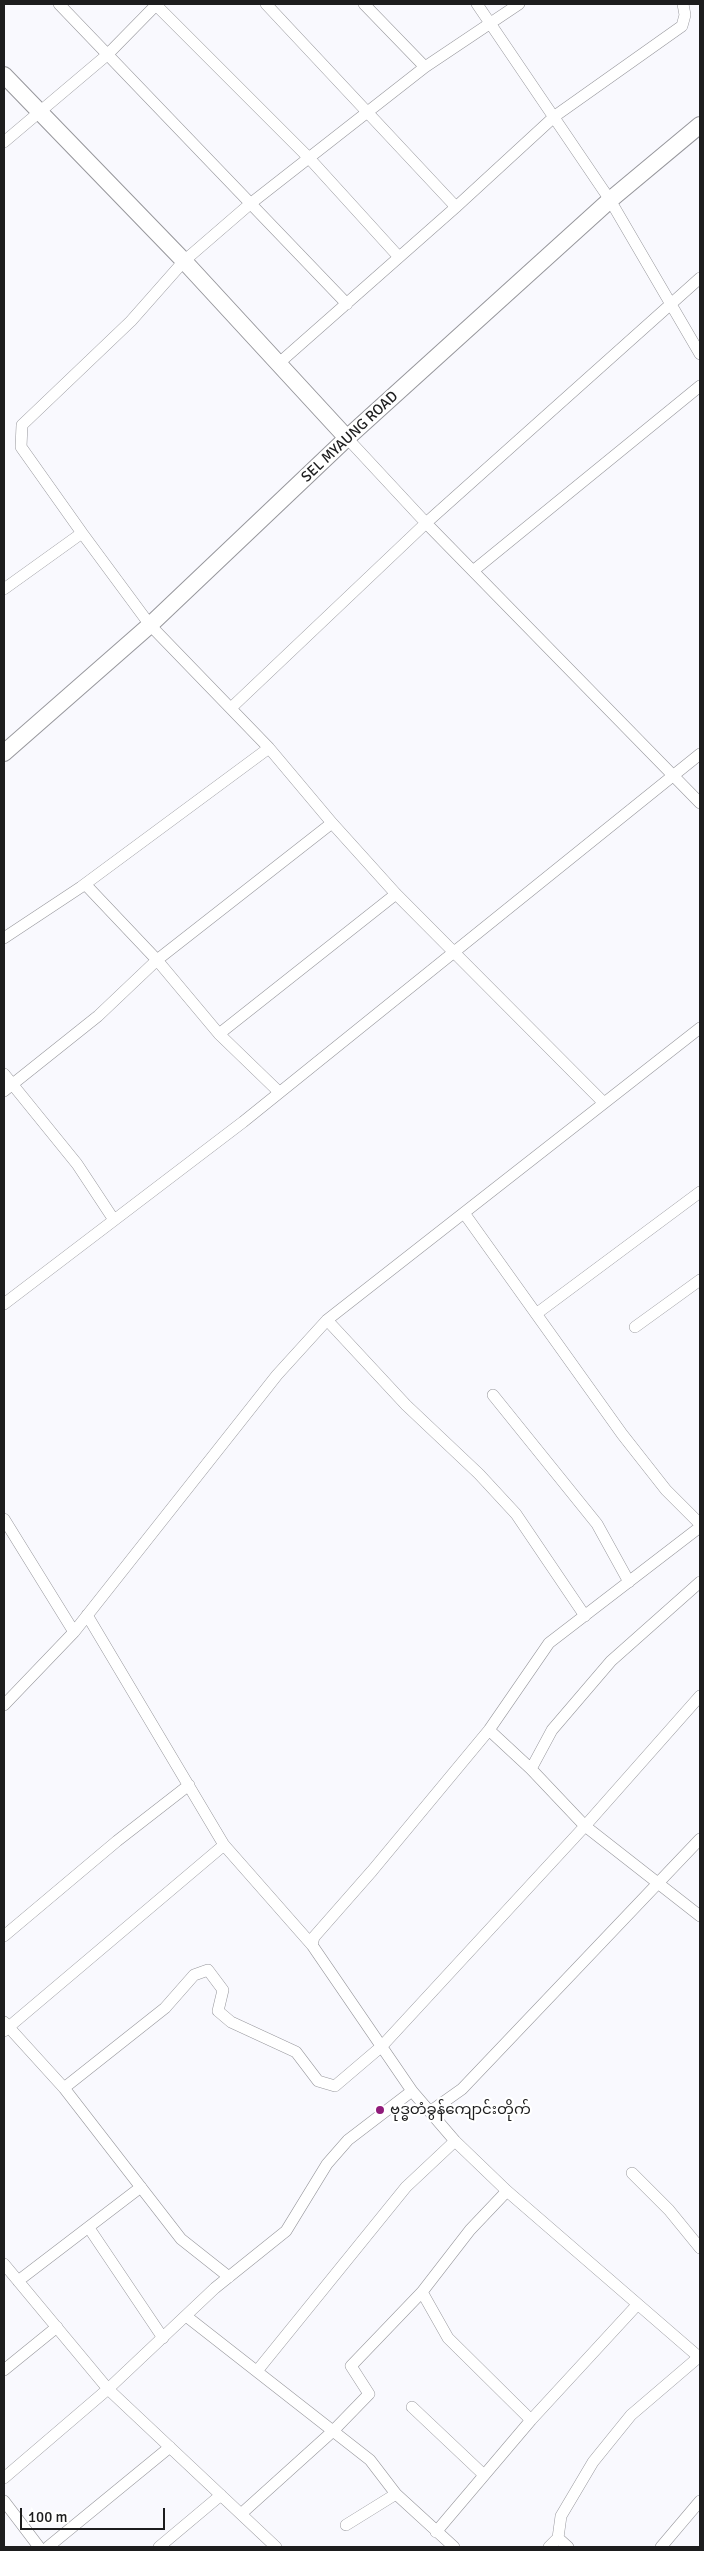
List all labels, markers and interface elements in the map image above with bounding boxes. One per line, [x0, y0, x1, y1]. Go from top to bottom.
street label: SEL MYAUNG ROAD [298, 388, 402, 486]
place label: ဗုဒ္ဓတံခွန်ကျောင်းတိုက် [390, 2101, 531, 2119]
marker: ဗုဒ္ဓတံခွန်ကျောင်းတိုက် [374, 2104, 386, 2116]
scale bar [22, 2498, 168, 2530]
text: 100 m [28, 2508, 68, 2526]

